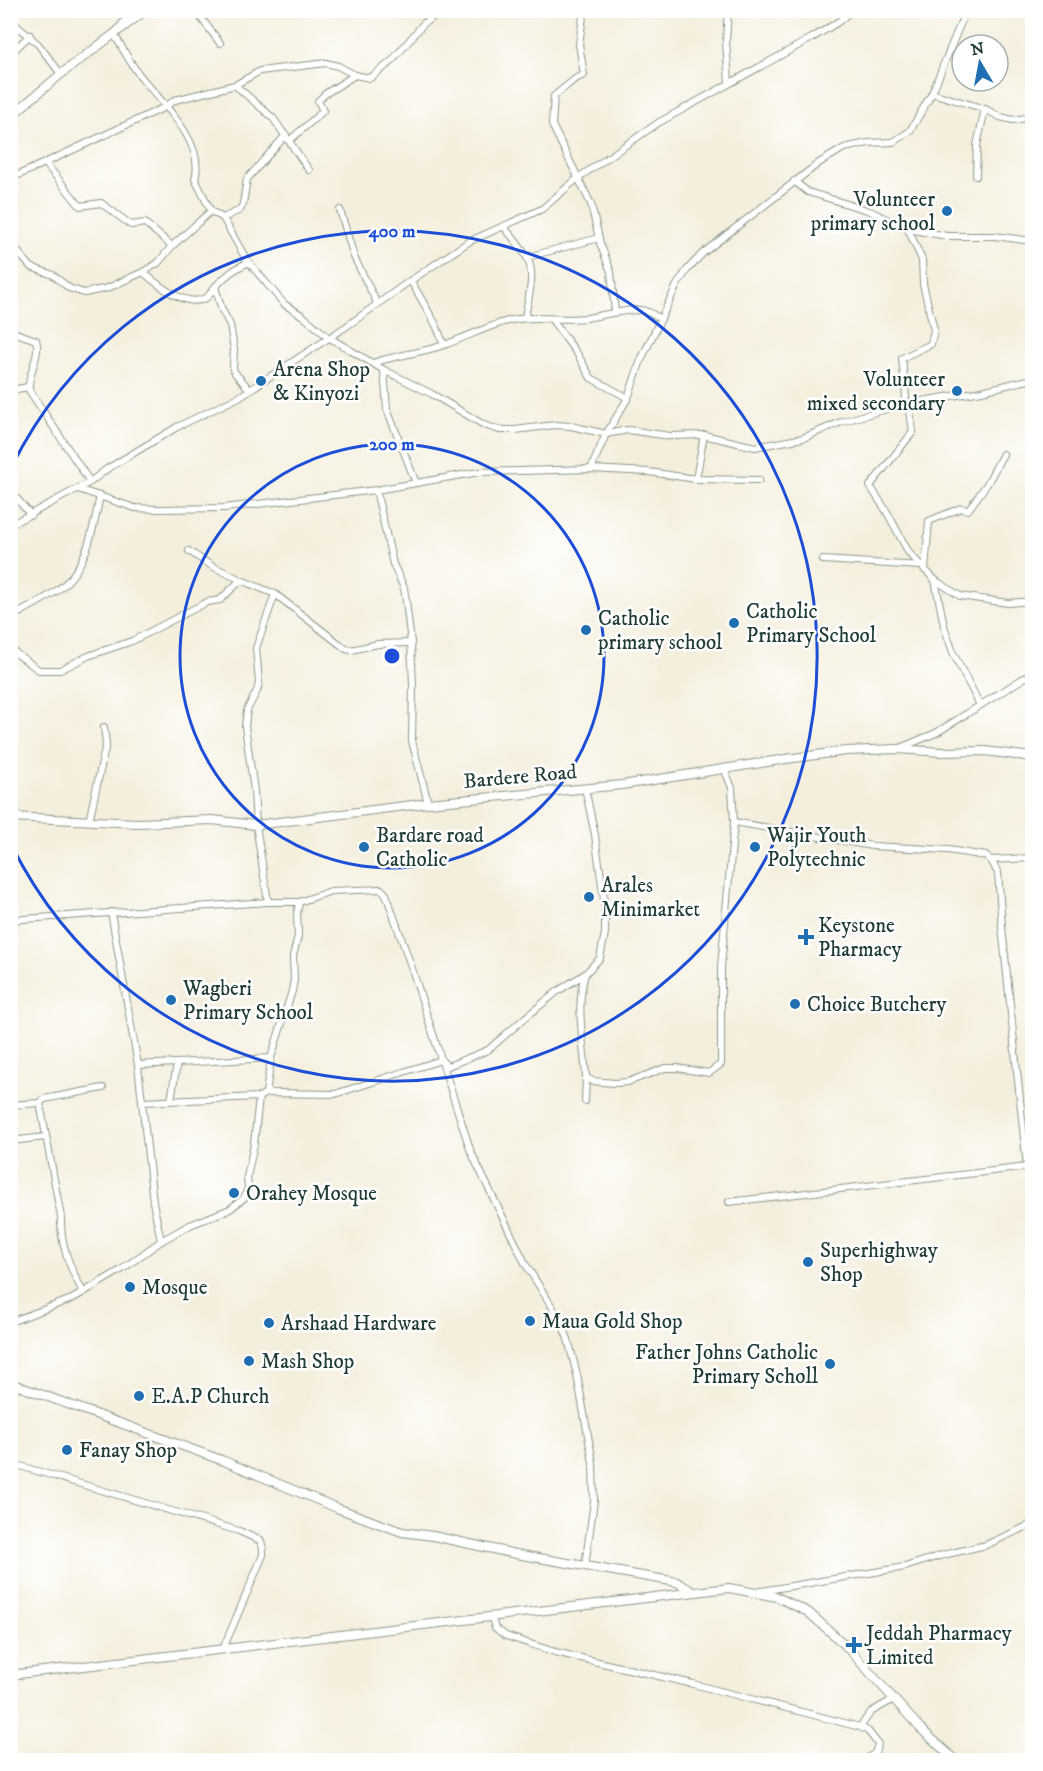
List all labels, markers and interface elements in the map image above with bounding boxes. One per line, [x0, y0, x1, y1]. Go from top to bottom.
north arrow [950, 33, 1010, 93]
text: N [969, 38, 986, 60]
place label: Volunteer primary school [810, 187, 936, 237]
marker: Volunteer primary school [940, 204, 954, 218]
text: 400 m [367, 221, 416, 243]
place label: Arena Shop & Kinyozi [273, 357, 370, 407]
place label: Volunteer mixed secondary [807, 367, 946, 417]
marker: Arena Shop & Kinyozi [254, 374, 268, 388]
marker: Volunteer mixed secondary [950, 384, 964, 398]
text: 200 m [369, 434, 415, 456]
place label: Catholic Primary School [746, 599, 877, 649]
place label: Catholic primary school [597, 606, 723, 656]
marker: Catholic Primary School [727, 616, 741, 630]
marker: Catholic primary school [579, 623, 593, 637]
centre of rings [382, 646, 402, 666]
street label: Bardere Road [462, 759, 578, 795]
place label: Bardare road Catholic [376, 823, 484, 873]
place label: Wajir Youth Polytechnic [766, 823, 867, 873]
marker: Bardare road Catholic [357, 840, 371, 854]
marker: Wajir Youth Polytechnic [748, 840, 762, 854]
place label: Arales Minimarket [601, 873, 700, 923]
marker: Arales Minimarket [582, 890, 596, 904]
place label: Keystone Pharmacy [818, 913, 903, 963]
marker: Keystone Pharmacy [799, 930, 813, 944]
place label: Wagberi Primary School [182, 976, 314, 1026]
place label: Choice Butchery [807, 992, 947, 1018]
marker: Wagberi Primary School [164, 993, 178, 1007]
marker: Choice Butchery [788, 997, 802, 1011]
place label: Orahey Mosque [246, 1181, 377, 1207]
marker: Orahey Mosque [227, 1186, 241, 1200]
place label: Superhighway Shop [820, 1238, 939, 1288]
marker: Superhighway Shop [801, 1255, 815, 1269]
place label: Mosque [142, 1275, 208, 1301]
marker: Mosque [123, 1280, 137, 1294]
place label: Maua Gold Shop [542, 1309, 683, 1335]
place label: Arshaad Hardware [281, 1311, 437, 1337]
marker: Maua Gold Shop [523, 1314, 537, 1328]
marker: Arshaad Hardware [262, 1316, 276, 1330]
place label: Father Johns Catholic Primary Scholl [635, 1340, 819, 1390]
place label: Mash Shop [261, 1349, 354, 1375]
marker: Mash Shop [242, 1354, 256, 1368]
marker: Father Johns Catholic Primary Scholl [823, 1357, 837, 1371]
place label: E.A.P Church [151, 1384, 269, 1410]
marker: E.A.P Church [132, 1389, 146, 1403]
place label: Fanay Shop [79, 1438, 177, 1464]
marker: Fanay Shop [60, 1443, 74, 1457]
place label: Jeddah Pharmacy Limited [864, 1621, 1013, 1671]
marker: Jeddah Pharmacy Limited [847, 1638, 861, 1652]

